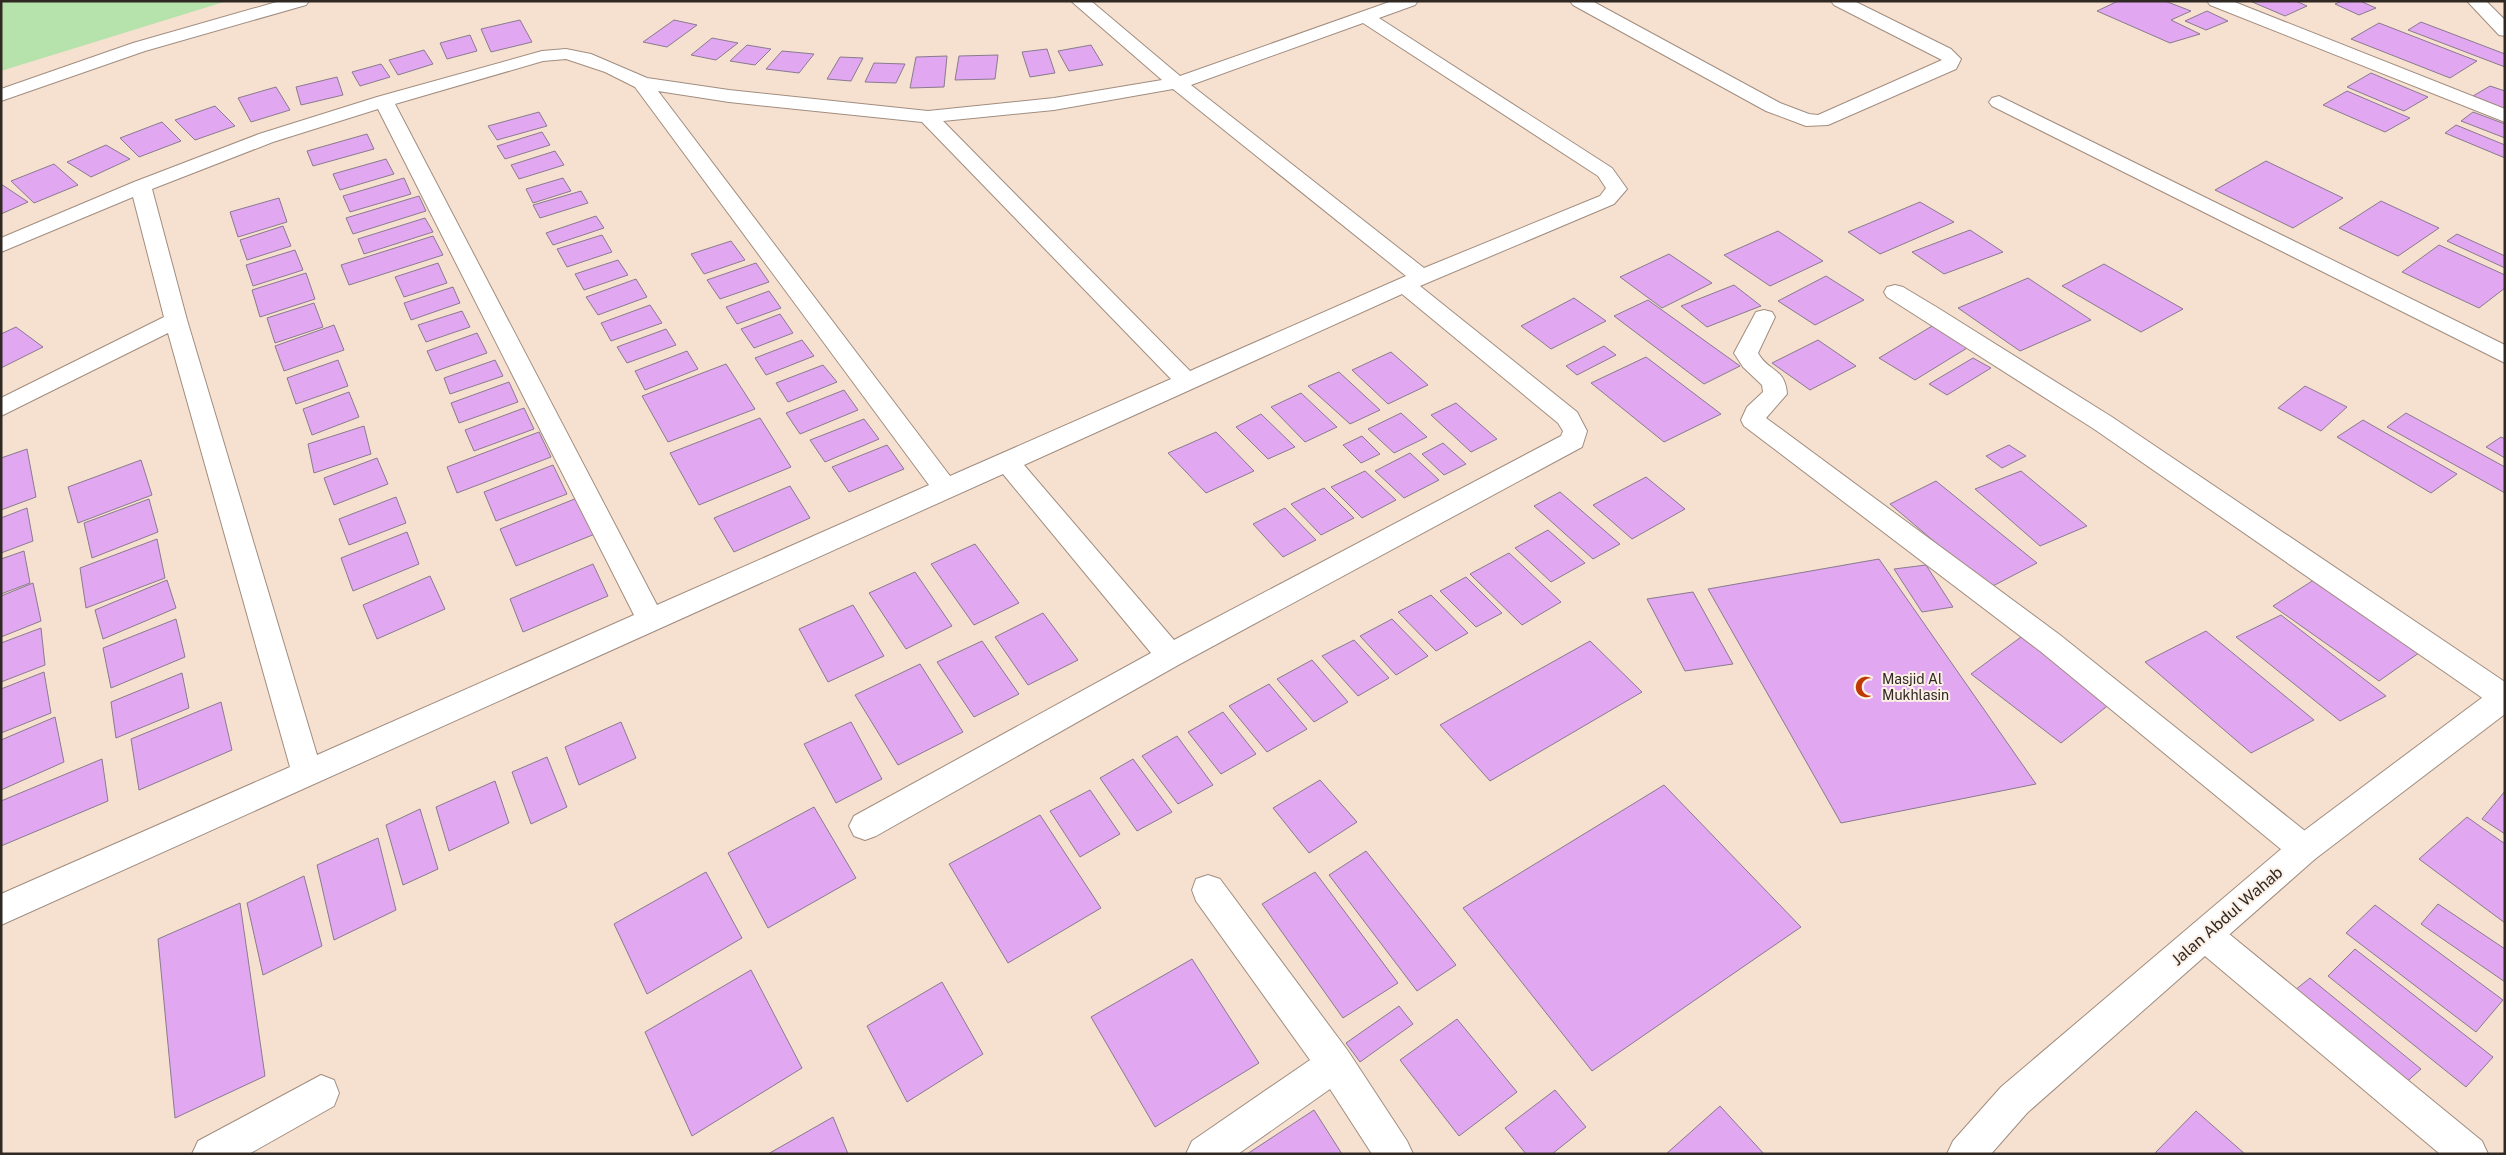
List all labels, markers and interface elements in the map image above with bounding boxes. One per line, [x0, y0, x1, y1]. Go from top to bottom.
place label: Masjid Al Mukhlasin [1882, 671, 1949, 703]
mosque icon: Masjid Al Mukhlasin [1853, 674, 1879, 700]
street label: Jalan Abdul Wahab [2168, 863, 2286, 969]

